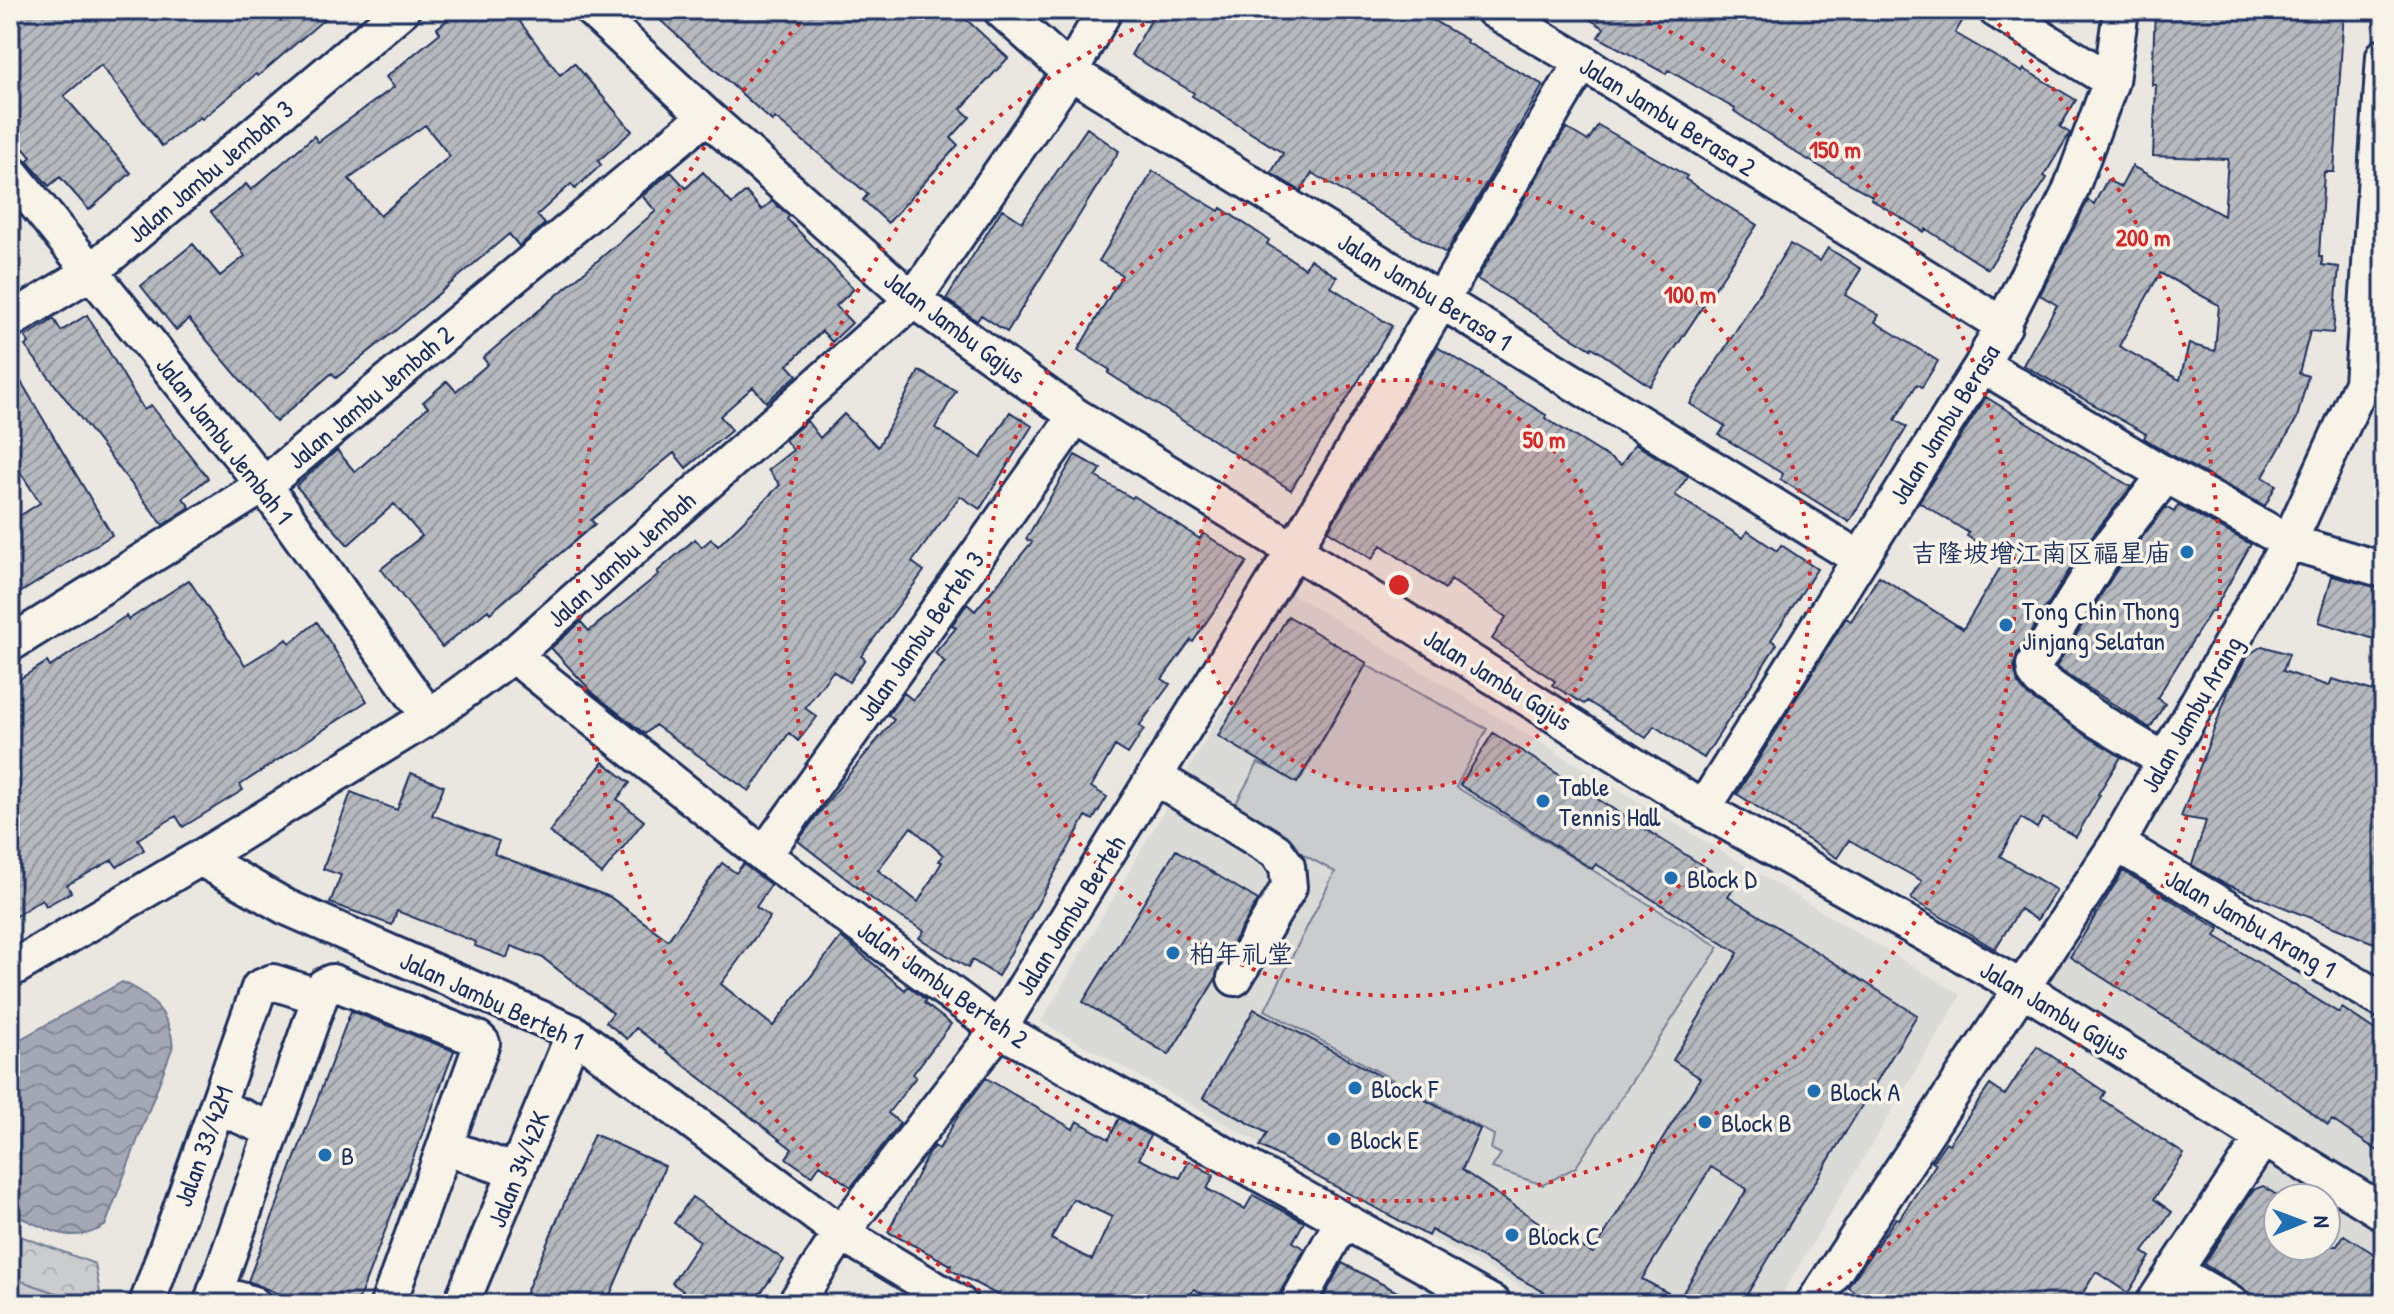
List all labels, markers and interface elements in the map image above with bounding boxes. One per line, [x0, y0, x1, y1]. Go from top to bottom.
street label: Jalan Jambu Berasa 2 [1573, 48, 1763, 184]
street label: Jalan Jambu Jembah 3 [120, 91, 300, 251]
text: 150 m [1809, 133, 1861, 165]
text: 200 m [2116, 221, 2170, 253]
street label: Jalan Jambu Berasa 1 [1332, 224, 1518, 358]
street label: Jalan Jambu Gajus [877, 262, 1033, 392]
text: 100 m [1664, 278, 1716, 310]
street label: Jalan Jambu Jembah 2 [280, 317, 460, 477]
street label: Jalan Jambu Berasa [1881, 337, 2007, 511]
street label: Jalan Jambu Jembah 1 [148, 349, 302, 531]
text: 50 m [1523, 423, 1565, 455]
street label: Jalan Jambu Jembah [539, 483, 703, 635]
place label: 吉隆坡增江南区福星庙 [1911, 535, 2171, 570]
marker: 吉隆坡增江南区福星庙 [2178, 543, 2196, 561]
street label: Jalan Jambu Berteh 3 [848, 544, 992, 728]
centre of rings [1385, 571, 1413, 599]
place label: Tong Chin Thong Jinjang Selatan [2022, 593, 2180, 658]
marker: Tong Chin Thong Jinjang Selatan [1997, 616, 2015, 634]
street label: Jalan Jambu Gajus [1417, 620, 1579, 738]
street label: Jalan Jambu Arang [2132, 629, 2250, 799]
place label: Table Tennis Hall [1559, 769, 1661, 834]
marker: Table Tennis Hall [1534, 792, 1552, 810]
street label: Jalan Jambu Berteh [1007, 828, 1133, 1002]
street label: Jalan Jambu Arang 1 [2160, 860, 2342, 986]
place label: Block D [1687, 861, 1757, 896]
marker: Block D [1662, 869, 1680, 887]
street label: Jalan Jambu Berteh 2 [851, 912, 1035, 1056]
place label: 柏年礼堂 [1189, 936, 1293, 971]
street label: Jalan Jambu Berteh 1 [395, 942, 589, 1058]
marker: 柏年礼堂 [1164, 944, 1182, 962]
street label: Jalan Jambu Gajus [1974, 952, 2136, 1068]
place label: Block F [1371, 1071, 1439, 1106]
place label: Block A [1830, 1074, 1900, 1109]
marker: Block F [1346, 1079, 1364, 1097]
street label: Jalan 33/42M [165, 1081, 241, 1211]
marker: Block A [1805, 1082, 1823, 1100]
street label: Jalan 34/42K [479, 1105, 557, 1232]
place label: Block B [1721, 1105, 1792, 1140]
marker: Block B [1696, 1113, 1714, 1131]
place label: Block E [1350, 1122, 1419, 1157]
marker: Block E [1325, 1130, 1343, 1148]
place label: B [341, 1138, 354, 1173]
marker: B [316, 1146, 334, 1164]
north arrow [2262, 1182, 2342, 1262]
text: N [2307, 1216, 2337, 1228]
place label: Block C [1528, 1218, 1600, 1253]
marker: Block C [1503, 1226, 1521, 1244]

